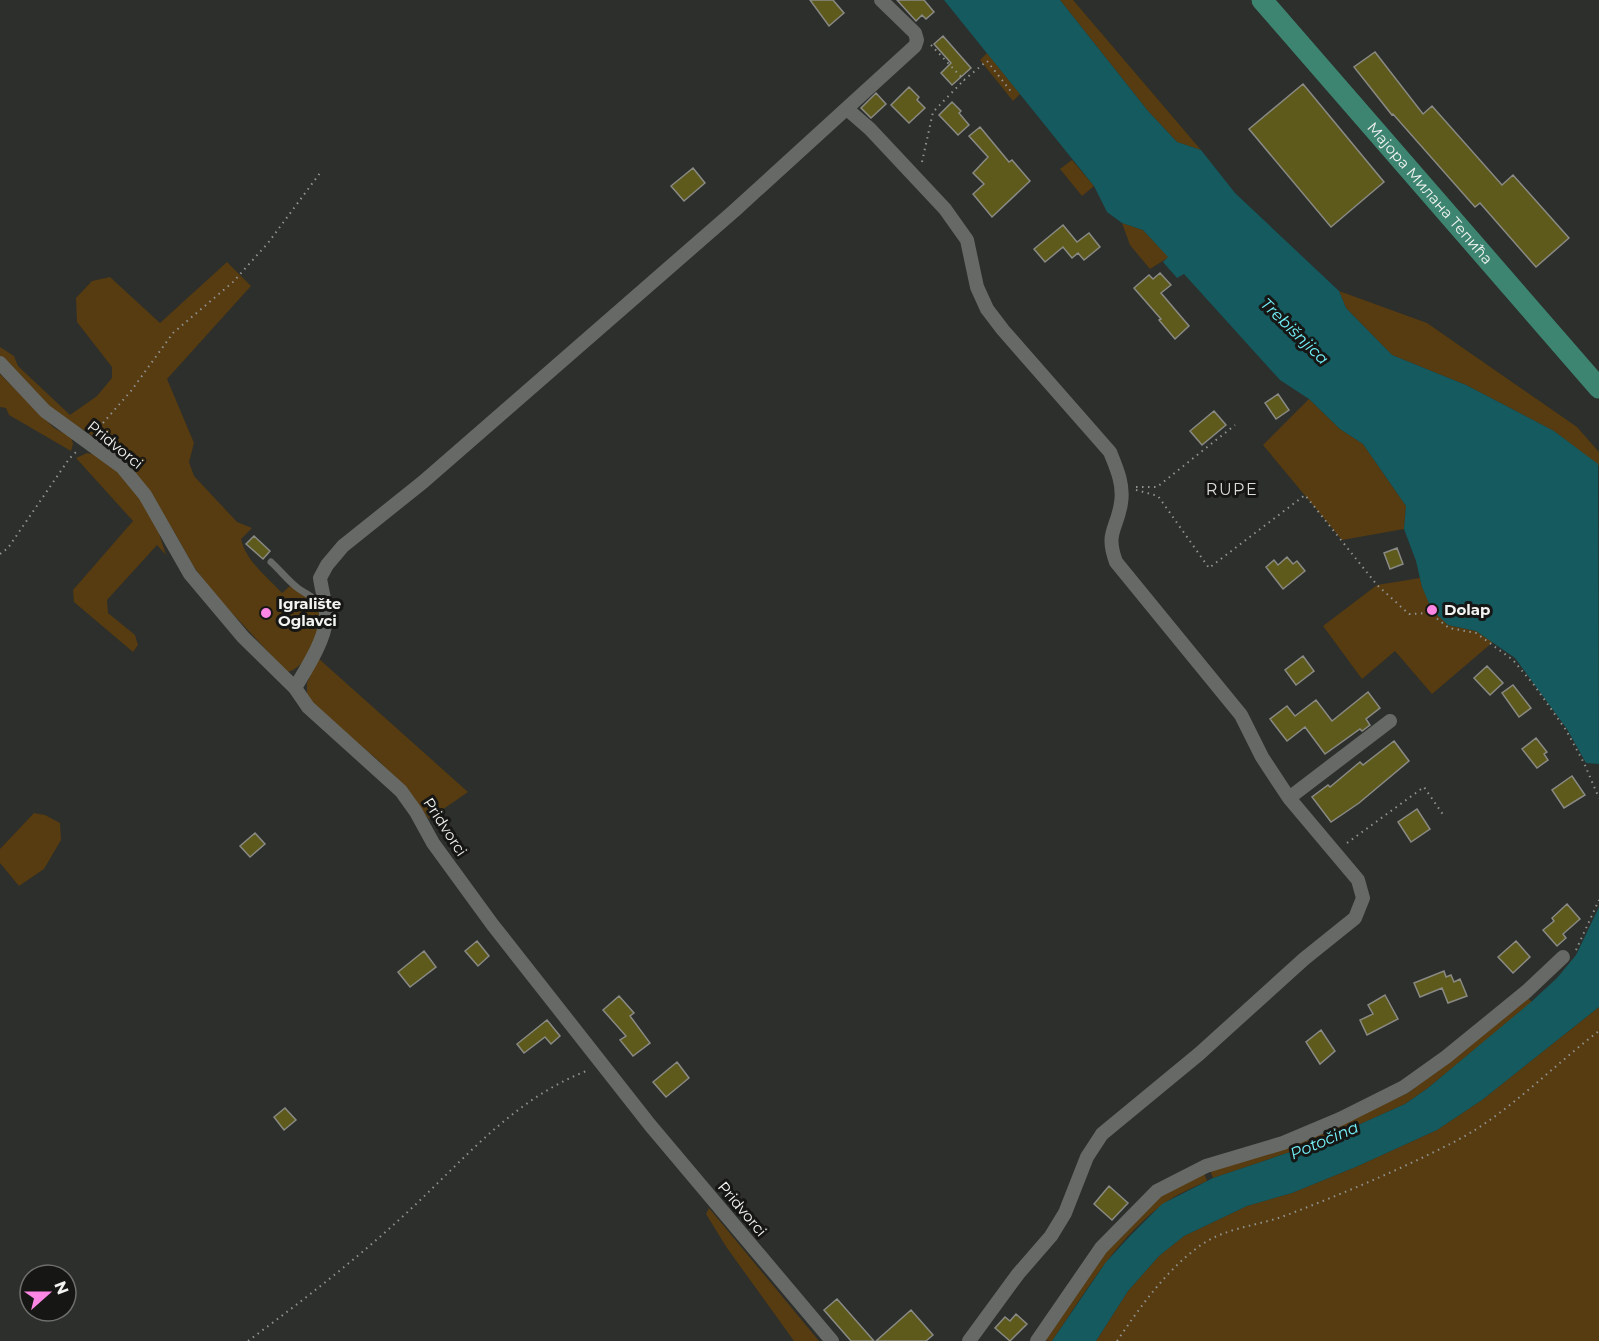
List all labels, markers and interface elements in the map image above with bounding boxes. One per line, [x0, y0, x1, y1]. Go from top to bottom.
street label: Мајора Милана Тепића [1363, 118, 1497, 268]
water label: Trebišnjica [1257, 294, 1333, 369]
street label: Pridvorci [84, 416, 147, 473]
district label: RUPE [1206, 480, 1258, 499]
place label: Igralište Oglavci [278, 594, 341, 630]
place label: Dolap [1444, 600, 1490, 619]
marker: Dolap [1425, 603, 1439, 617]
marker: Igralište Oglavci [259, 606, 273, 620]
street label: Pridvorci [419, 794, 471, 860]
water label: Potočina [1287, 1118, 1361, 1163]
street label: Pridvorci [714, 1177, 771, 1240]
north arrow [18, 1263, 78, 1323]
text: N [50, 1278, 73, 1297]

